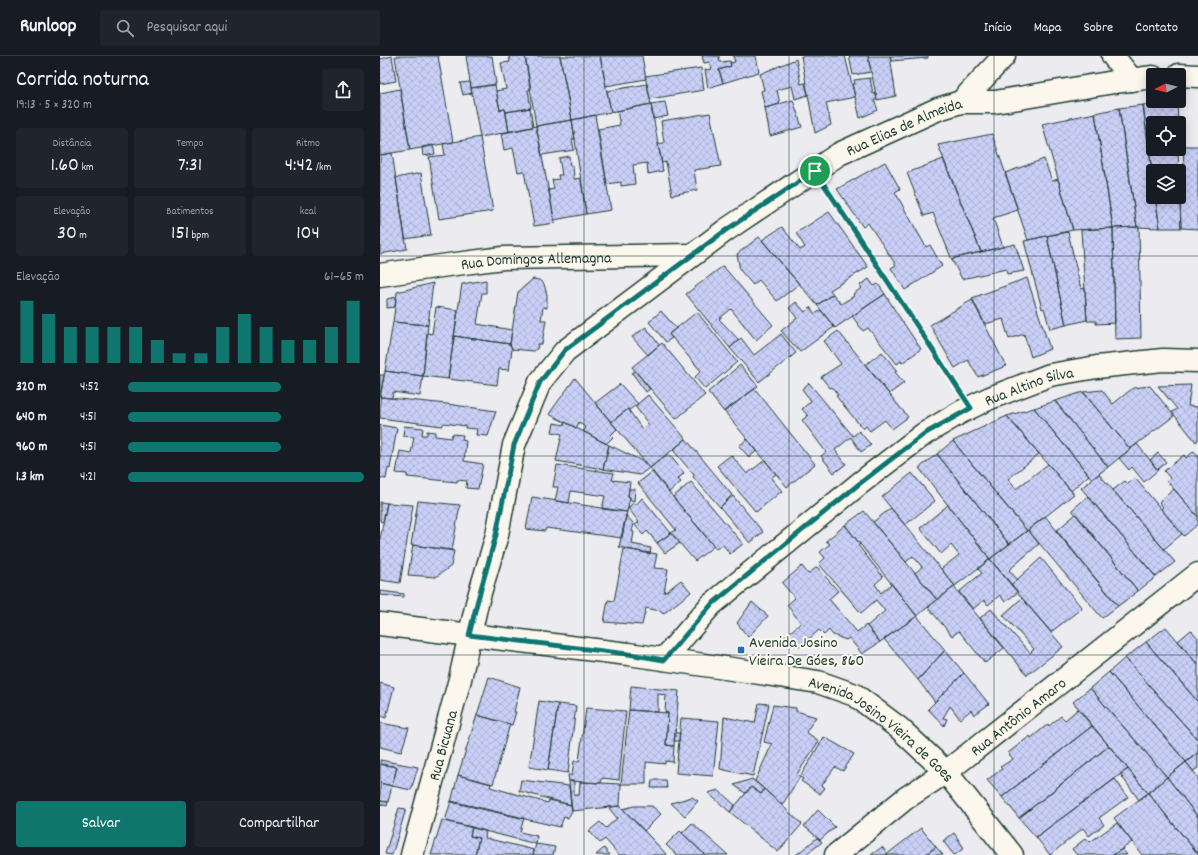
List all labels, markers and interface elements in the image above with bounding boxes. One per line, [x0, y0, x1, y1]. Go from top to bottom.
search box [100, 10, 380, 46]
text: Runloop [20, 14, 76, 41]
icon: search [114, 17, 136, 39]
text: Pesquisar aqui [146, 17, 227, 39]
text: Início [984, 18, 1012, 38]
text: Mapa [1034, 18, 1061, 38]
text: Sobre [1083, 18, 1113, 38]
text: Contato [1135, 18, 1178, 38]
text: Corrida noturna [16, 65, 149, 96]
north arrow [1146, 68, 1186, 108]
map controls [1146, 68, 1186, 204]
button: share [322, 69, 364, 111]
street label: Rua Elias de Almeida [843, 93, 966, 163]
text: 19:13 · 5 × 320 m [16, 96, 92, 115]
button: locate [1146, 116, 1186, 156]
text: Distância [53, 136, 91, 152]
text: Tempo [177, 136, 203, 152]
text: Ritmo [296, 136, 320, 152]
text: 1.60 [51, 152, 79, 180]
text: 7:31 [178, 152, 202, 180]
text: 4:42 [285, 152, 313, 180]
pin [798, 154, 832, 188]
text: km [79, 160, 94, 176]
text: /km [313, 160, 331, 176]
icon: arrive [804, 160, 826, 182]
button: layers [1146, 164, 1186, 204]
text: Elevação [53, 204, 91, 220]
text: Batimentos [166, 204, 214, 220]
text: kcal [300, 204, 316, 220]
text: 30 [57, 220, 77, 248]
text: 151 [171, 220, 189, 248]
text: 104 [296, 220, 320, 248]
text: m [77, 228, 87, 244]
text: bpm [189, 228, 209, 244]
street label: Rua Domingos Allemagna [459, 247, 612, 277]
text: Elevação [16, 268, 60, 287]
text: 61–65 m [324, 268, 364, 287]
street label: Rua Altino Silva [981, 362, 1076, 413]
text: 320 m [16, 378, 46, 397]
text: 4:52 [80, 378, 99, 397]
text: 640 m [16, 408, 47, 427]
text: 4:51 [80, 408, 96, 427]
text: 960 m [16, 438, 47, 457]
text: 4:51 [80, 438, 96, 457]
text: 1.3 km [16, 468, 44, 487]
text: 4:21 [80, 468, 96, 487]
place label: Avenida Josino Vieira De Góes, 860 [749, 632, 864, 673]
marker: Avenida Josino Vieira De Góes, 860 [736, 645, 746, 655]
street label: Avenida Josino Vieira de Goes [806, 672, 959, 788]
street label: Rua Antônio Amaro [966, 673, 1072, 763]
street label: Rua Bicuana [424, 707, 465, 784]
button: Salvar [16, 801, 186, 847]
button: Compartilhar [194, 801, 364, 847]

